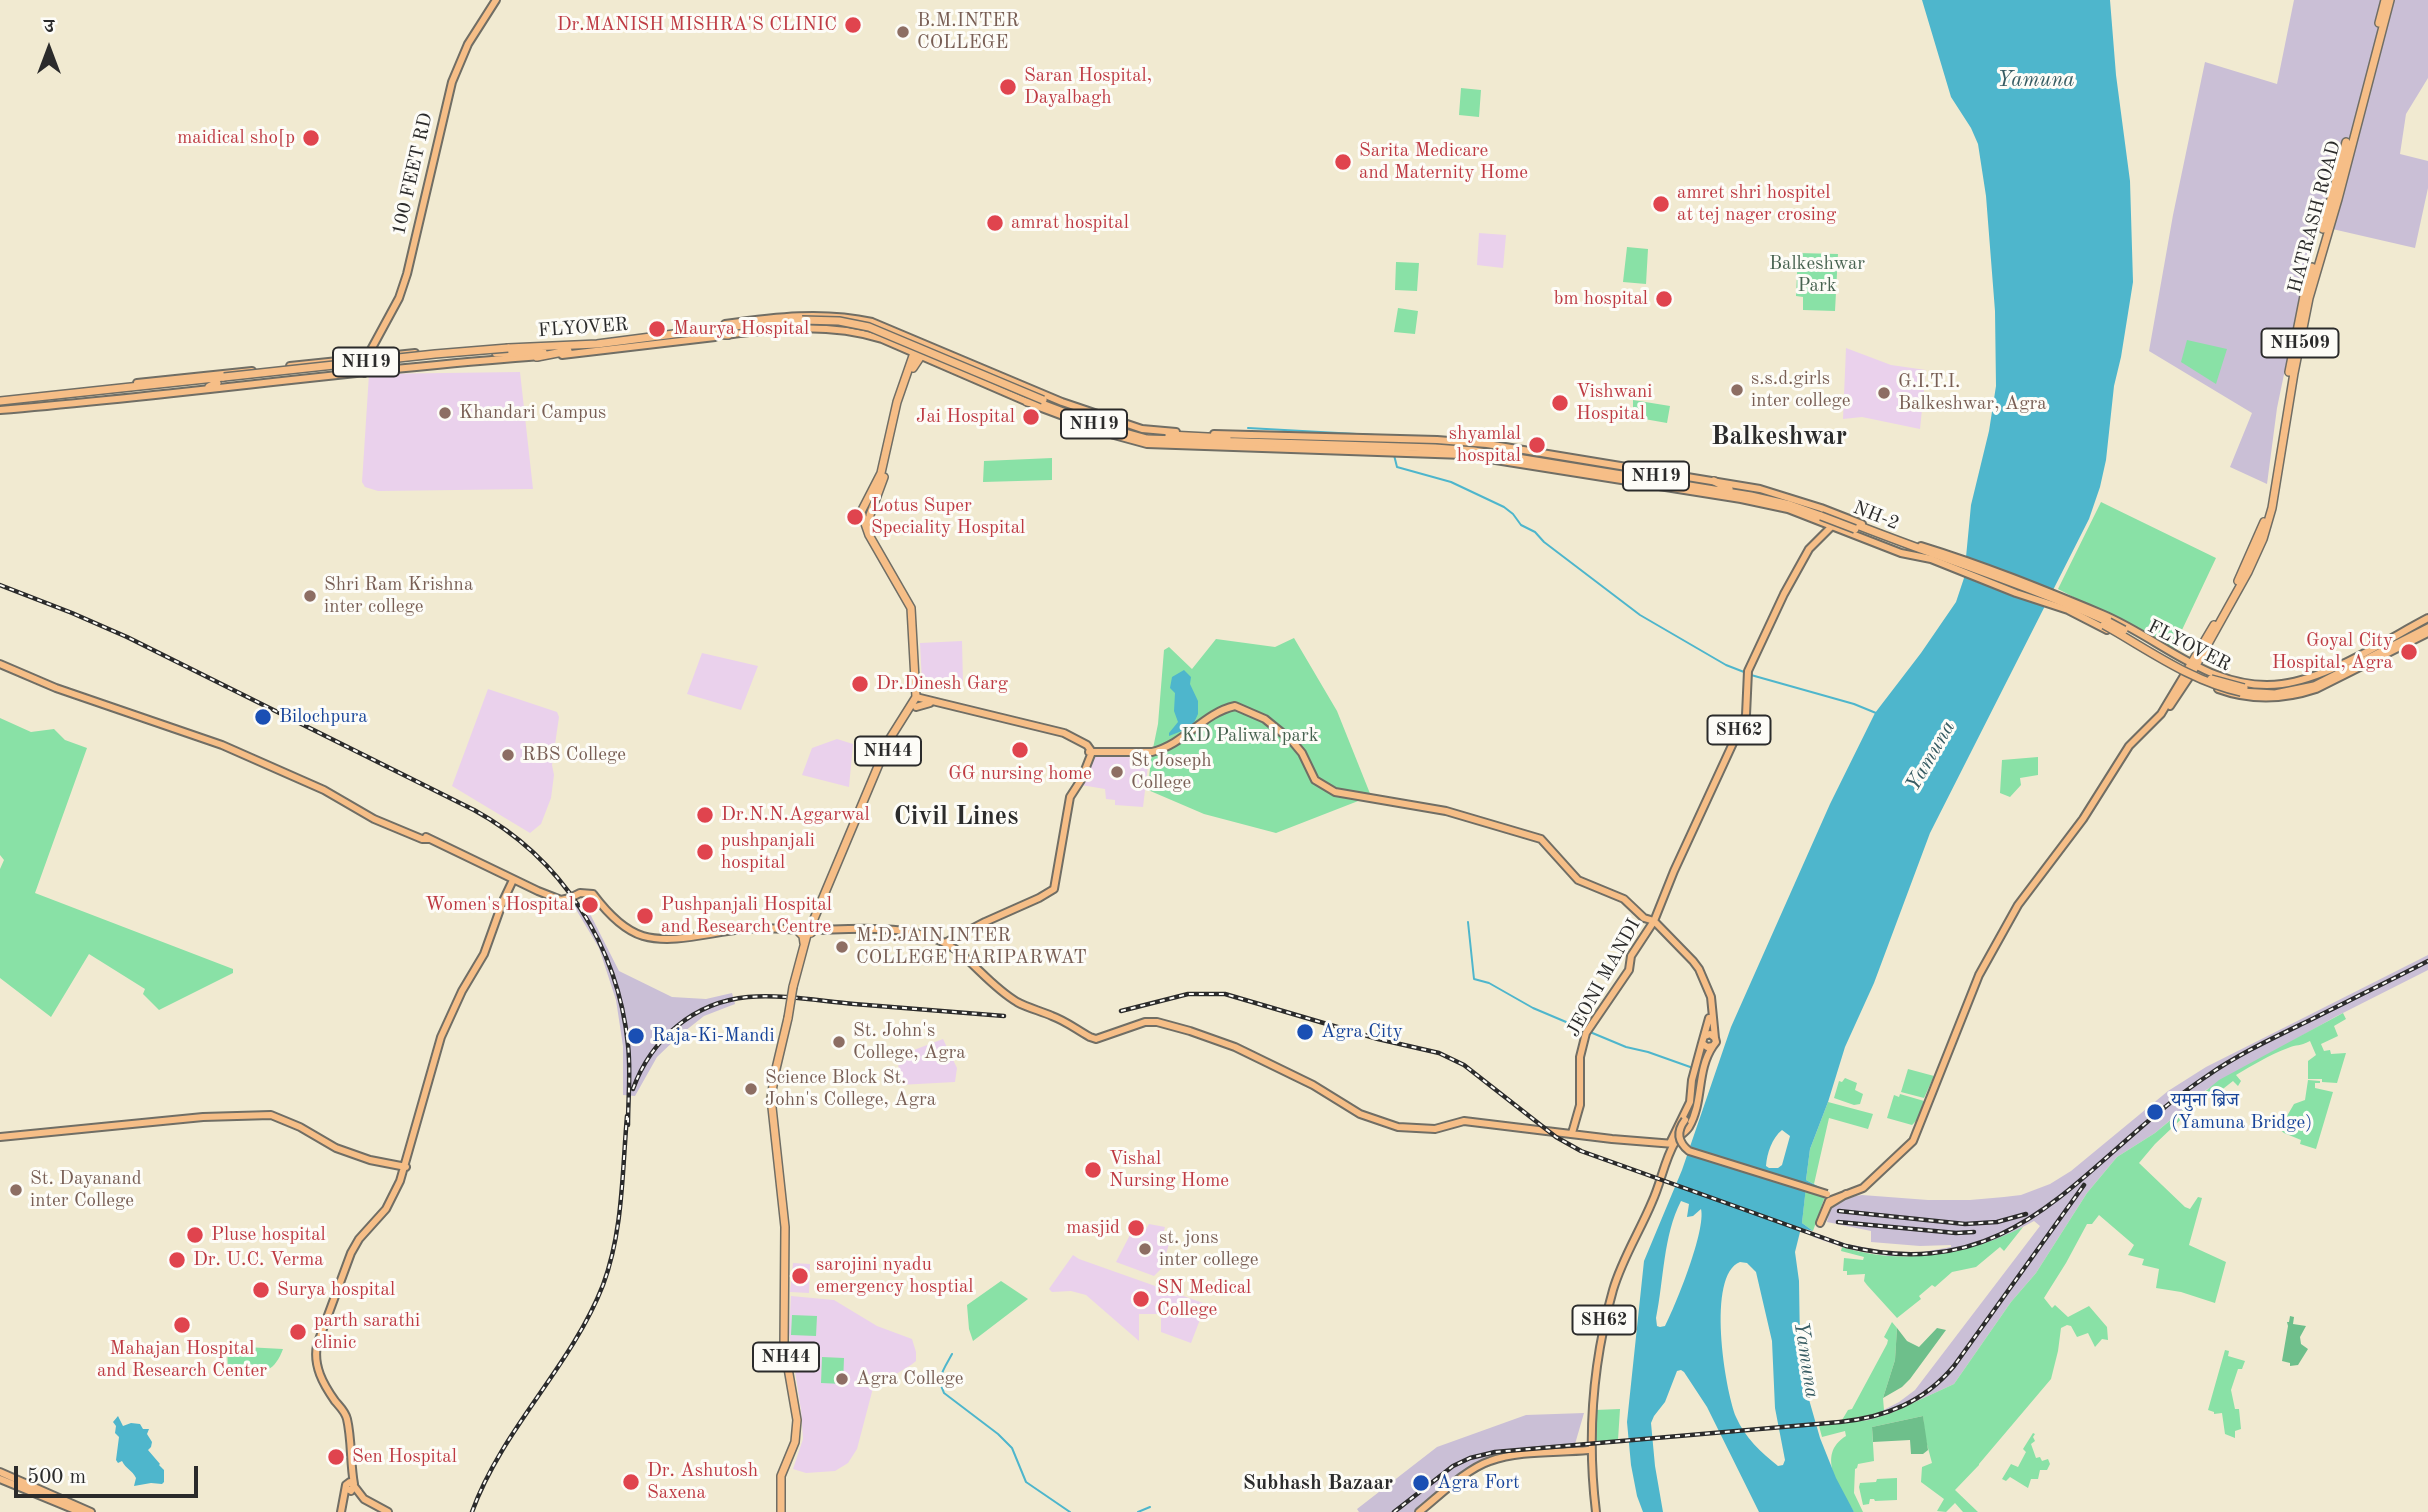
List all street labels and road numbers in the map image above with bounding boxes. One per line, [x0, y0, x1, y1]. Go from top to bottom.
street label: 100 FEET RD [388, 111, 438, 237]
street label: HATRASH ROAD [2284, 138, 2346, 296]
street label: FLYOVER [537, 313, 629, 343]
road number: NH509 [2262, 328, 2338, 358]
road number: NH19 [333, 348, 399, 376]
road number: NH19 [1061, 410, 1127, 438]
road number: NH19 [1623, 462, 1689, 490]
street label: NH-2 [1850, 497, 1902, 535]
street label: FLYOVER [2143, 615, 2235, 677]
road number: SH62 [1708, 716, 1770, 744]
road number: NH44 [855, 736, 921, 766]
street label: JEONI MANDI [1562, 915, 1646, 1041]
road number: SH62 [1572, 1306, 1636, 1335]
road number: NH44 [753, 1342, 819, 1372]

